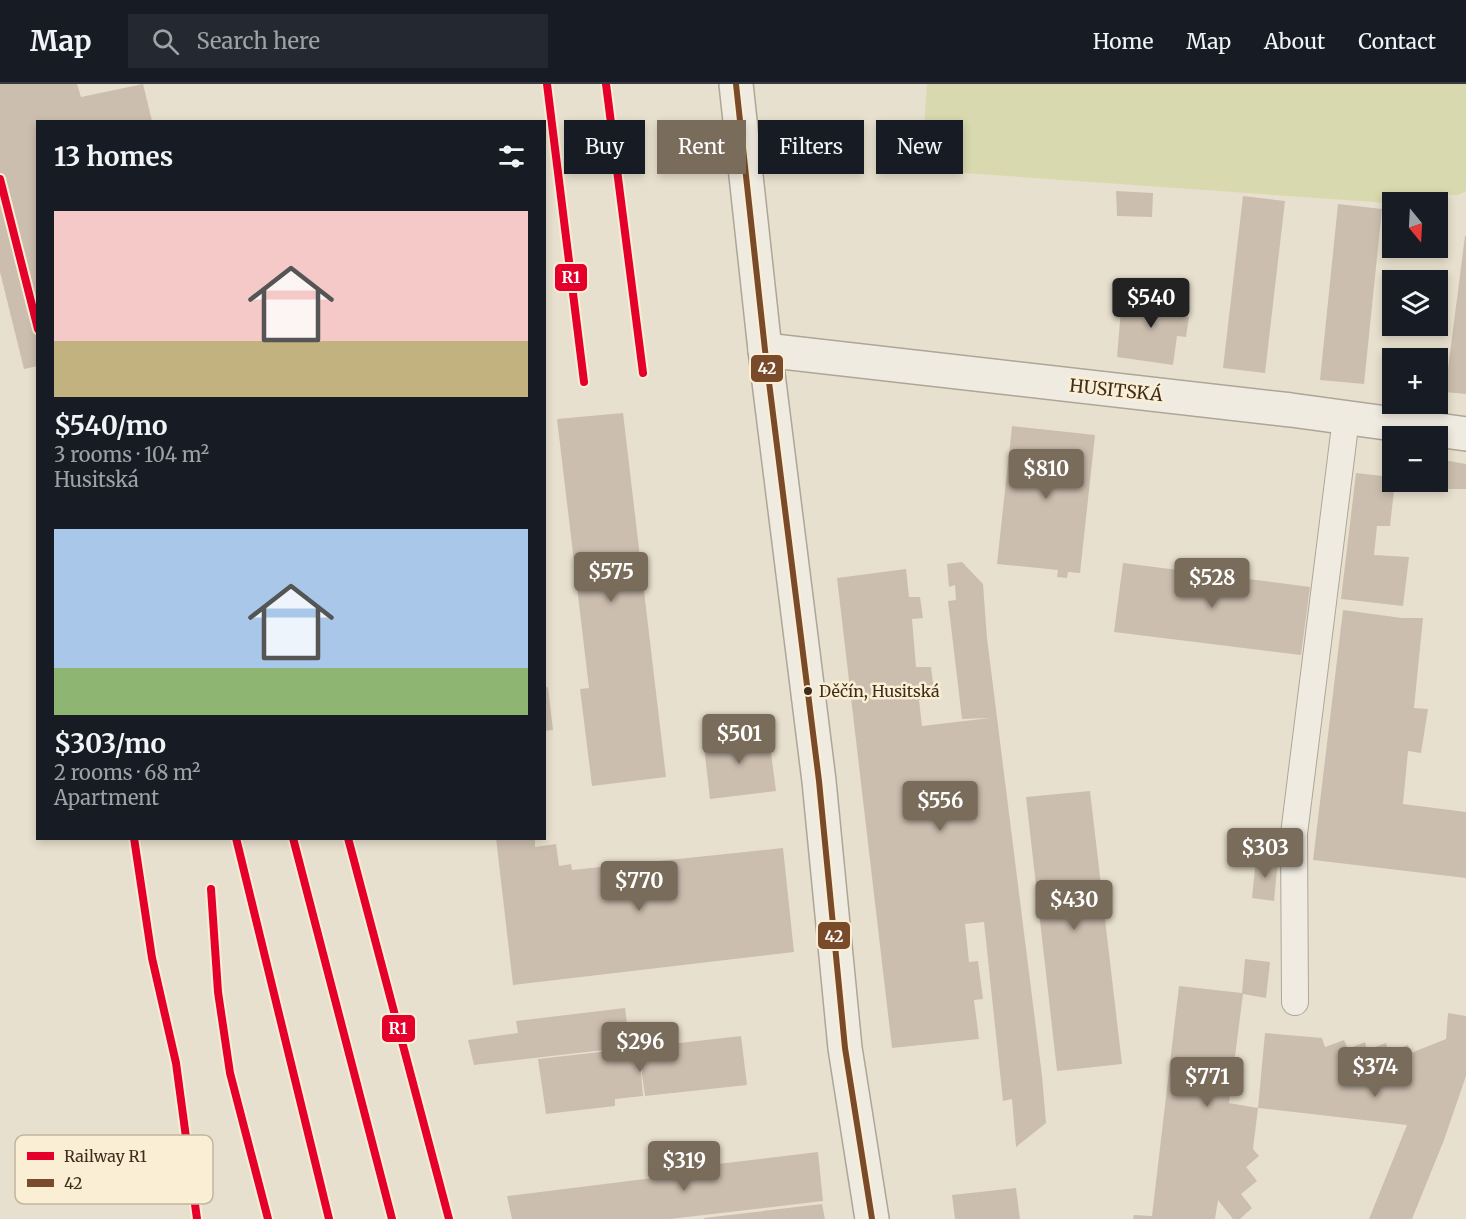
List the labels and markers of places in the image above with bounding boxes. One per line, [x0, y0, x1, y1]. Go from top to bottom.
pin: $540 [1115, 278, 1187, 329]
pin: $810 [1010, 449, 1082, 500]
pin: $575 [575, 552, 647, 603]
pin: $528 [1176, 558, 1248, 609]
place label: Děčín, Husitská [819, 681, 940, 701]
marker: Děčín, Husitská [802, 685, 814, 697]
pin: $501 [703, 714, 775, 765]
pin: $556 [904, 781, 976, 832]
pin: $303 [1229, 828, 1301, 879]
pin: $770 [603, 861, 675, 912]
pin: $430 [1038, 880, 1110, 931]
pin: $296 [604, 1022, 676, 1073]
pin: $374 [1339, 1047, 1411, 1098]
pin: $771 [1171, 1057, 1243, 1108]
pin: $319 [648, 1141, 720, 1192]

